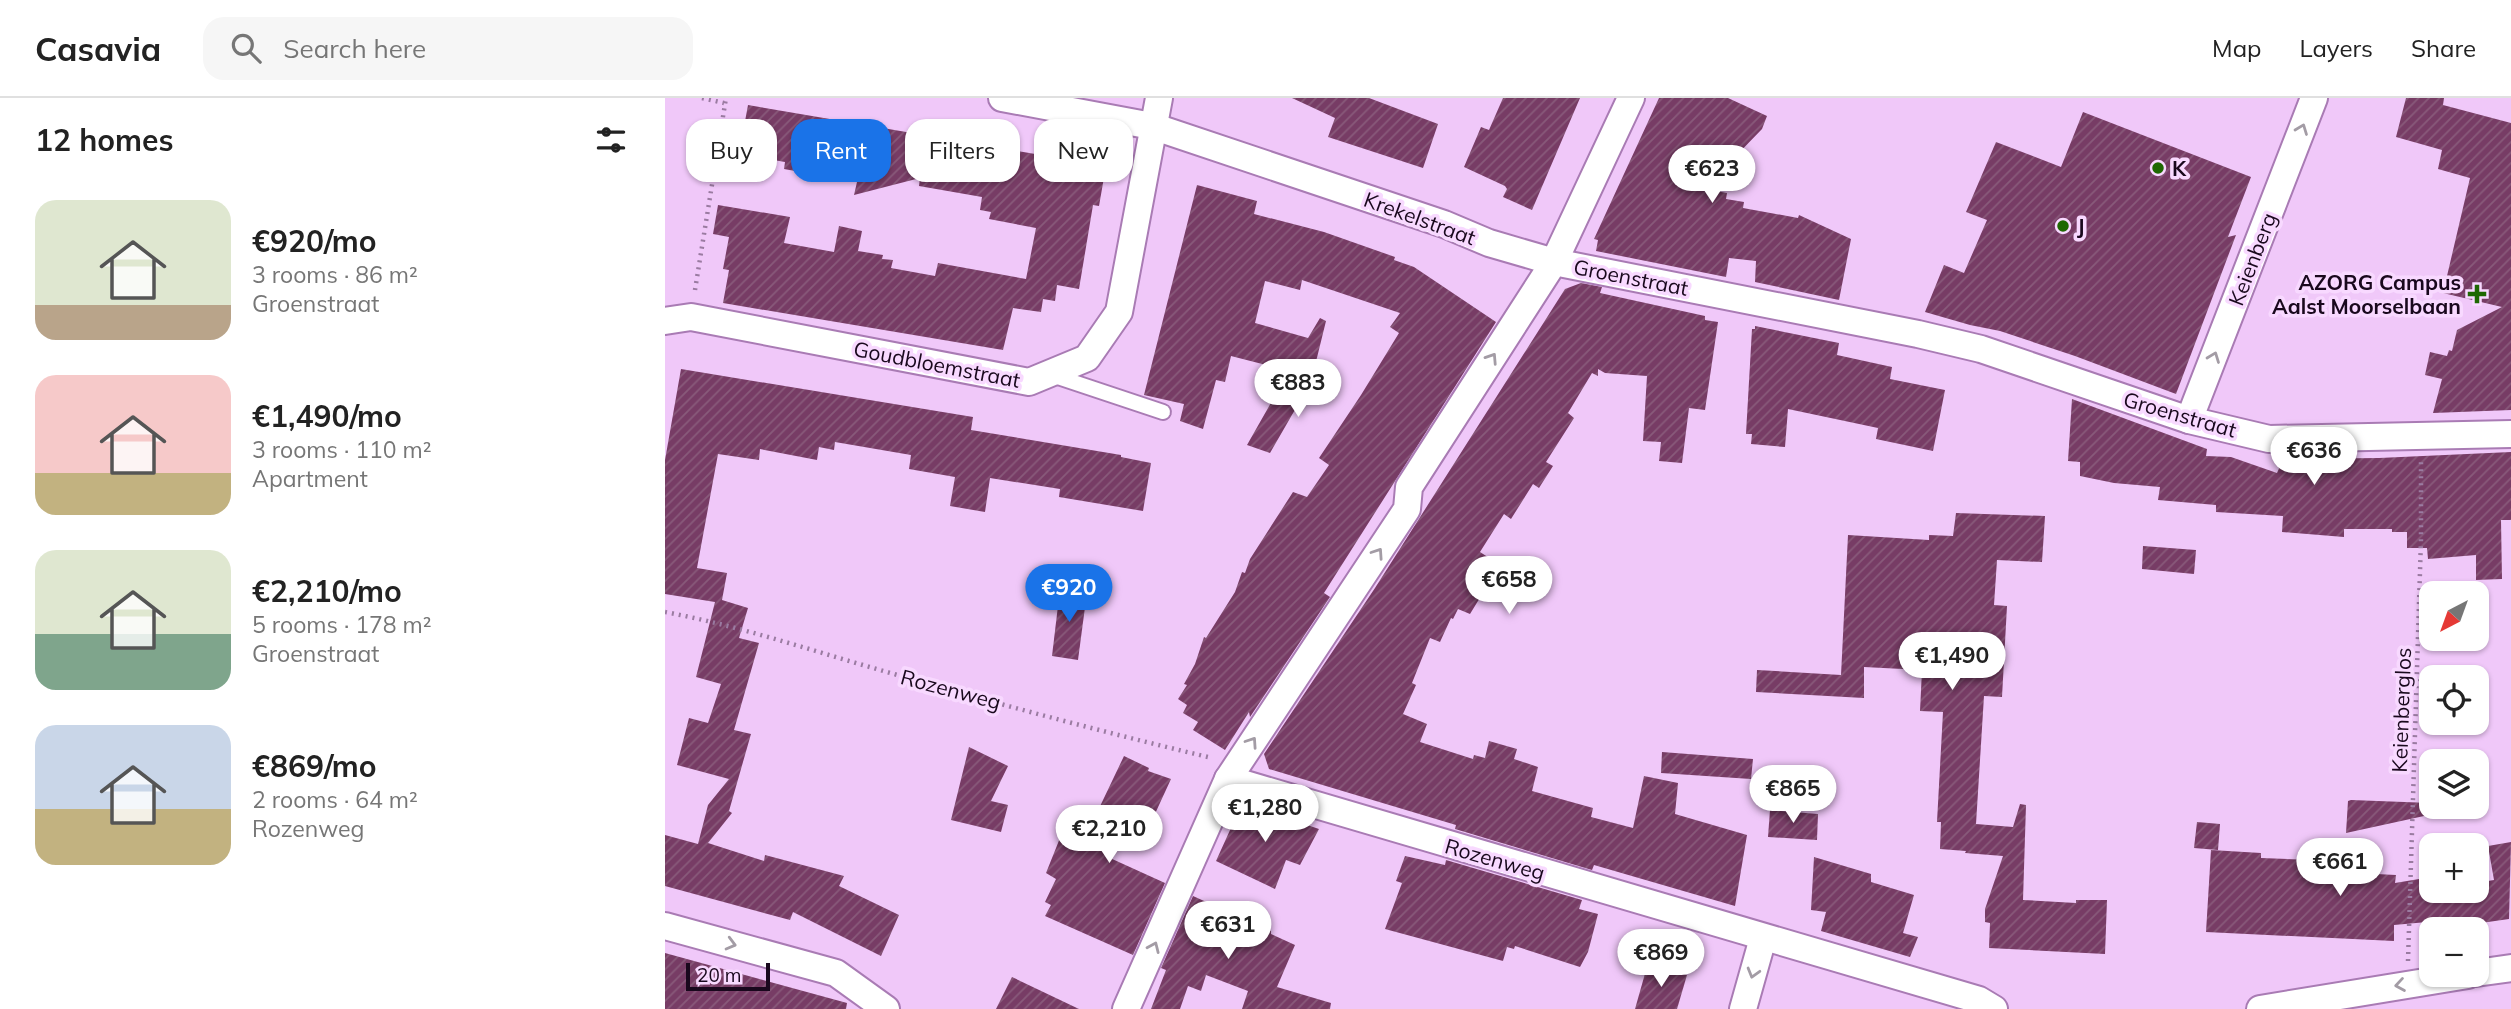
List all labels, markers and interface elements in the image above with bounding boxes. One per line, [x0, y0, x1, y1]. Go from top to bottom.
search box [203, 17, 693, 80]
text: Casavia [35, 28, 161, 69]
icon: search [227, 29, 265, 67]
text: Search here [283, 32, 426, 65]
text: Map [2212, 33, 2261, 63]
text: Layers [2299, 33, 2373, 63]
text: Share [2411, 33, 2476, 63]
chip: Buy [686, 119, 777, 182]
chip: Rent [791, 119, 891, 182]
chip: Filters [905, 119, 1020, 182]
chip: New [1034, 119, 1133, 182]
text: 12 homes [35, 121, 174, 159]
icon: filters [592, 121, 630, 159]
one-way arrow [2294, 124, 2308, 136]
pin: €623 [1671, 146, 1753, 205]
text: €623 [1684, 153, 1740, 182]
place label: K [2172, 155, 2187, 181]
marker: K [2150, 160, 2166, 176]
street label: Krekelstraat [1361, 186, 1479, 250]
street label: Keienberg [2222, 209, 2282, 309]
place label: J [2077, 213, 2085, 239]
marker: J [2055, 218, 2071, 234]
text: €920/mo [252, 222, 376, 260]
icon: home [91, 228, 175, 312]
street label: Groenstraat [1571, 253, 1691, 301]
text: 3 rooms · 86 m² [252, 260, 418, 289]
place label: AZORG Campus Aalst Moorselbaan [2272, 269, 2461, 319]
marker: AZORG Campus Aalst Moorselbaan [2467, 284, 2487, 304]
text: Groenstraat [252, 289, 379, 318]
street label: Goudbloemstraat [851, 335, 1023, 393]
one-way arrow [2205, 351, 2219, 363]
one-way arrow [1484, 353, 1497, 366]
pin: €883 [1257, 360, 1339, 419]
text: €883 [1270, 367, 1326, 396]
street label: Groenstraat [2121, 385, 2239, 443]
text: €1,490/mo [252, 397, 402, 435]
icon: home [91, 403, 175, 487]
pin: €636 [2273, 428, 2355, 487]
text: 3 rooms · 110 m² [252, 435, 432, 464]
text: €636 [2286, 435, 2342, 464]
text: Apartment [252, 464, 368, 493]
one-way arrow [1370, 547, 1383, 560]
pin: €658 [1468, 556, 1550, 616]
pin: €920 [1028, 564, 1110, 624]
text: €658 [1481, 564, 1537, 593]
text: €2,210/mo [252, 572, 402, 610]
text: €920 [1041, 572, 1097, 601]
icon: home [91, 578, 175, 662]
north arrow [2419, 581, 2489, 651]
map controls [2419, 581, 2489, 987]
text: 5 rooms · 178 m² [252, 610, 432, 639]
pin: €1,490 [1895, 632, 2009, 692]
text: Groenstraat [252, 639, 379, 668]
text: €1,490 [1915, 640, 1989, 669]
street label: Keienberglos [2386, 647, 2416, 773]
street label: Rozenweg [898, 663, 1004, 715]
button: locate [2419, 665, 2489, 735]
one-way arrow [1243, 736, 1256, 749]
text: €869/mo [252, 747, 376, 785]
button: layers [2419, 749, 2489, 819]
icon: home [91, 753, 175, 837]
pin: €865 [1752, 766, 1834, 825]
text: €865 [1765, 773, 1821, 802]
pin: €1,280 [1208, 784, 1322, 844]
text: 2 rooms · 64 m² [252, 785, 418, 814]
text: €1,280 [1228, 792, 1302, 821]
pin: €2,210 [1052, 806, 1166, 865]
text: €2,210 [1072, 813, 1146, 842]
text: Rozenweg [252, 814, 364, 843]
street label: Rozenweg [1442, 832, 1548, 886]
button: + [2419, 833, 2489, 903]
pin: €661 [2299, 838, 2381, 898]
text: €661 [2312, 846, 2368, 875]
pin: €631 [1187, 902, 1269, 961]
text: €631 [1200, 909, 1256, 938]
button: − [2419, 917, 2489, 987]
pin: €869 [1620, 930, 1702, 989]
one-way arrow [725, 936, 737, 950]
text: €869 [1633, 937, 1689, 966]
one-way arrow [1146, 941, 1160, 954]
scale bar [686, 960, 770, 992]
text: 20 m [697, 963, 741, 987]
one-way arrow [1747, 967, 1762, 979]
one-way arrow [2395, 977, 2406, 992]

